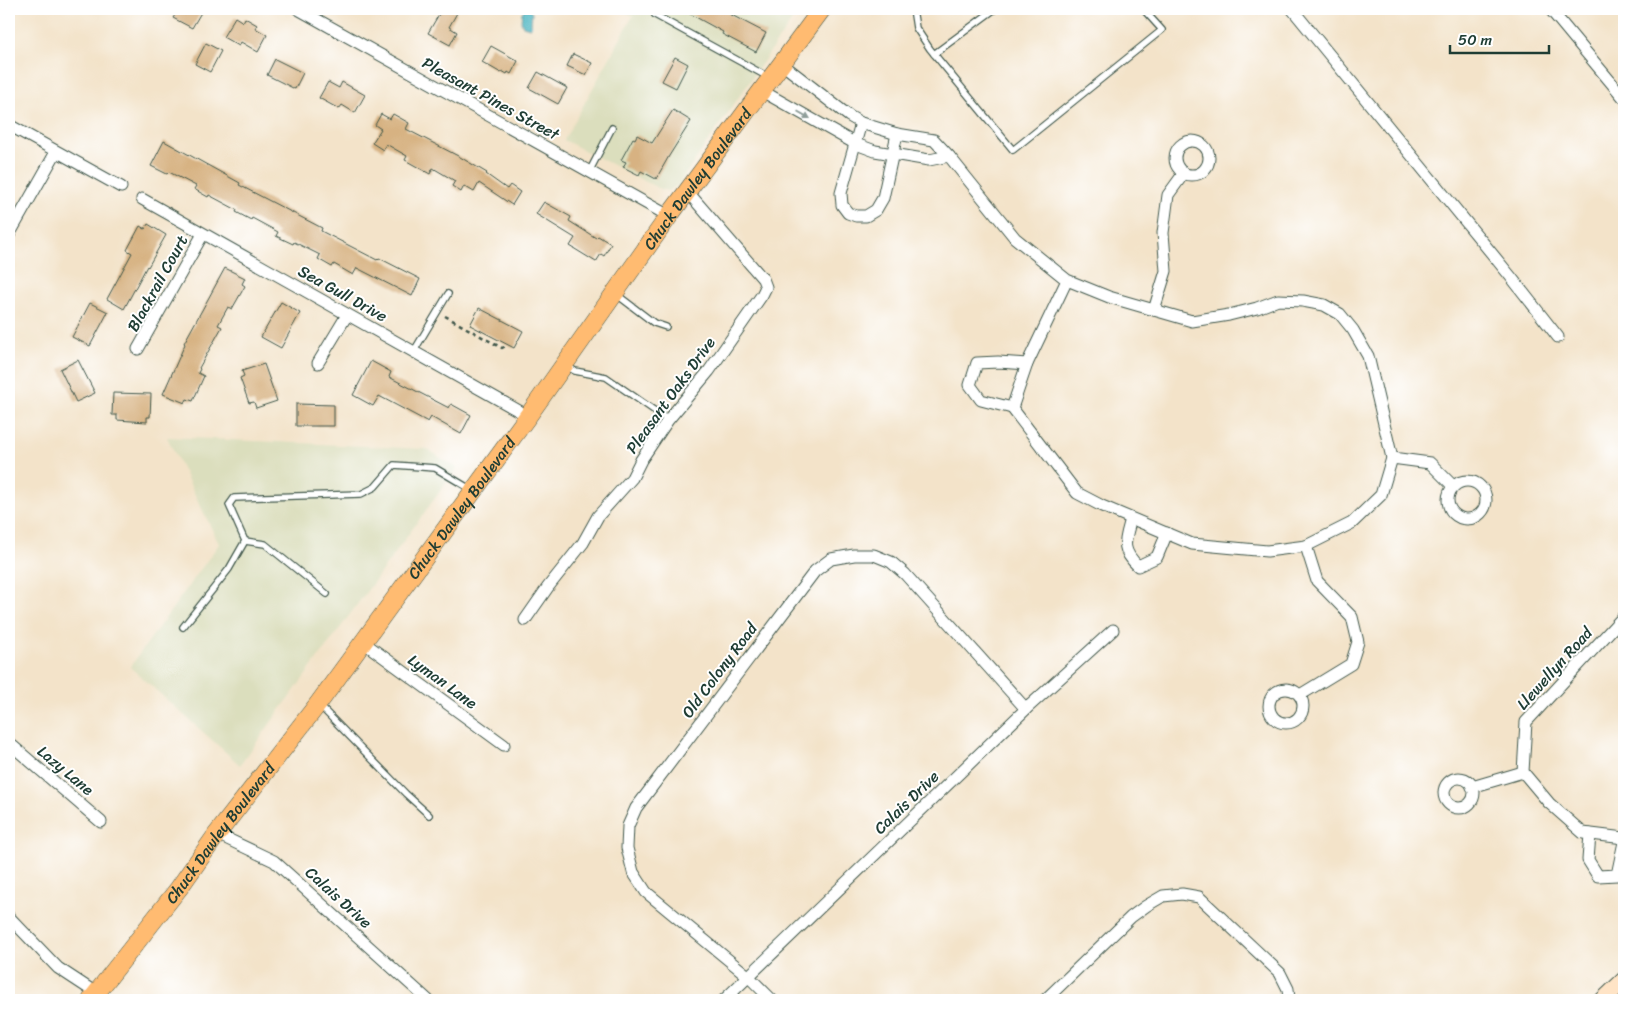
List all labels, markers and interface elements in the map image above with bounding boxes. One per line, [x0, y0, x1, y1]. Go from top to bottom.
scale bar [1450, 22, 1549, 54]
text: 50 m [1458, 27, 1493, 53]
street label: Pleasant Pines Street [417, 49, 565, 149]
street label: Chuck Dawley Boulevard [635, 100, 760, 256]
one-way arrow [798, 111, 811, 120]
street label: Blackrail Court [119, 229, 196, 337]
street label: Sea Gull Drive [293, 257, 393, 330]
street label: Pleasant Oaks Drive [618, 330, 723, 460]
street label: Chuck Dawley Boulevard [400, 429, 524, 585]
street label: Old Colony Road [674, 615, 766, 724]
street label: Llewellyn Road [1509, 619, 1601, 717]
street label: Lyman Lane [402, 646, 484, 717]
street label: Lazy Lane [31, 738, 101, 803]
street label: Chuck Dawley Boulevard [158, 755, 284, 910]
street label: Calais Drive [867, 763, 946, 842]
street label: Calais Drive [298, 859, 379, 936]

